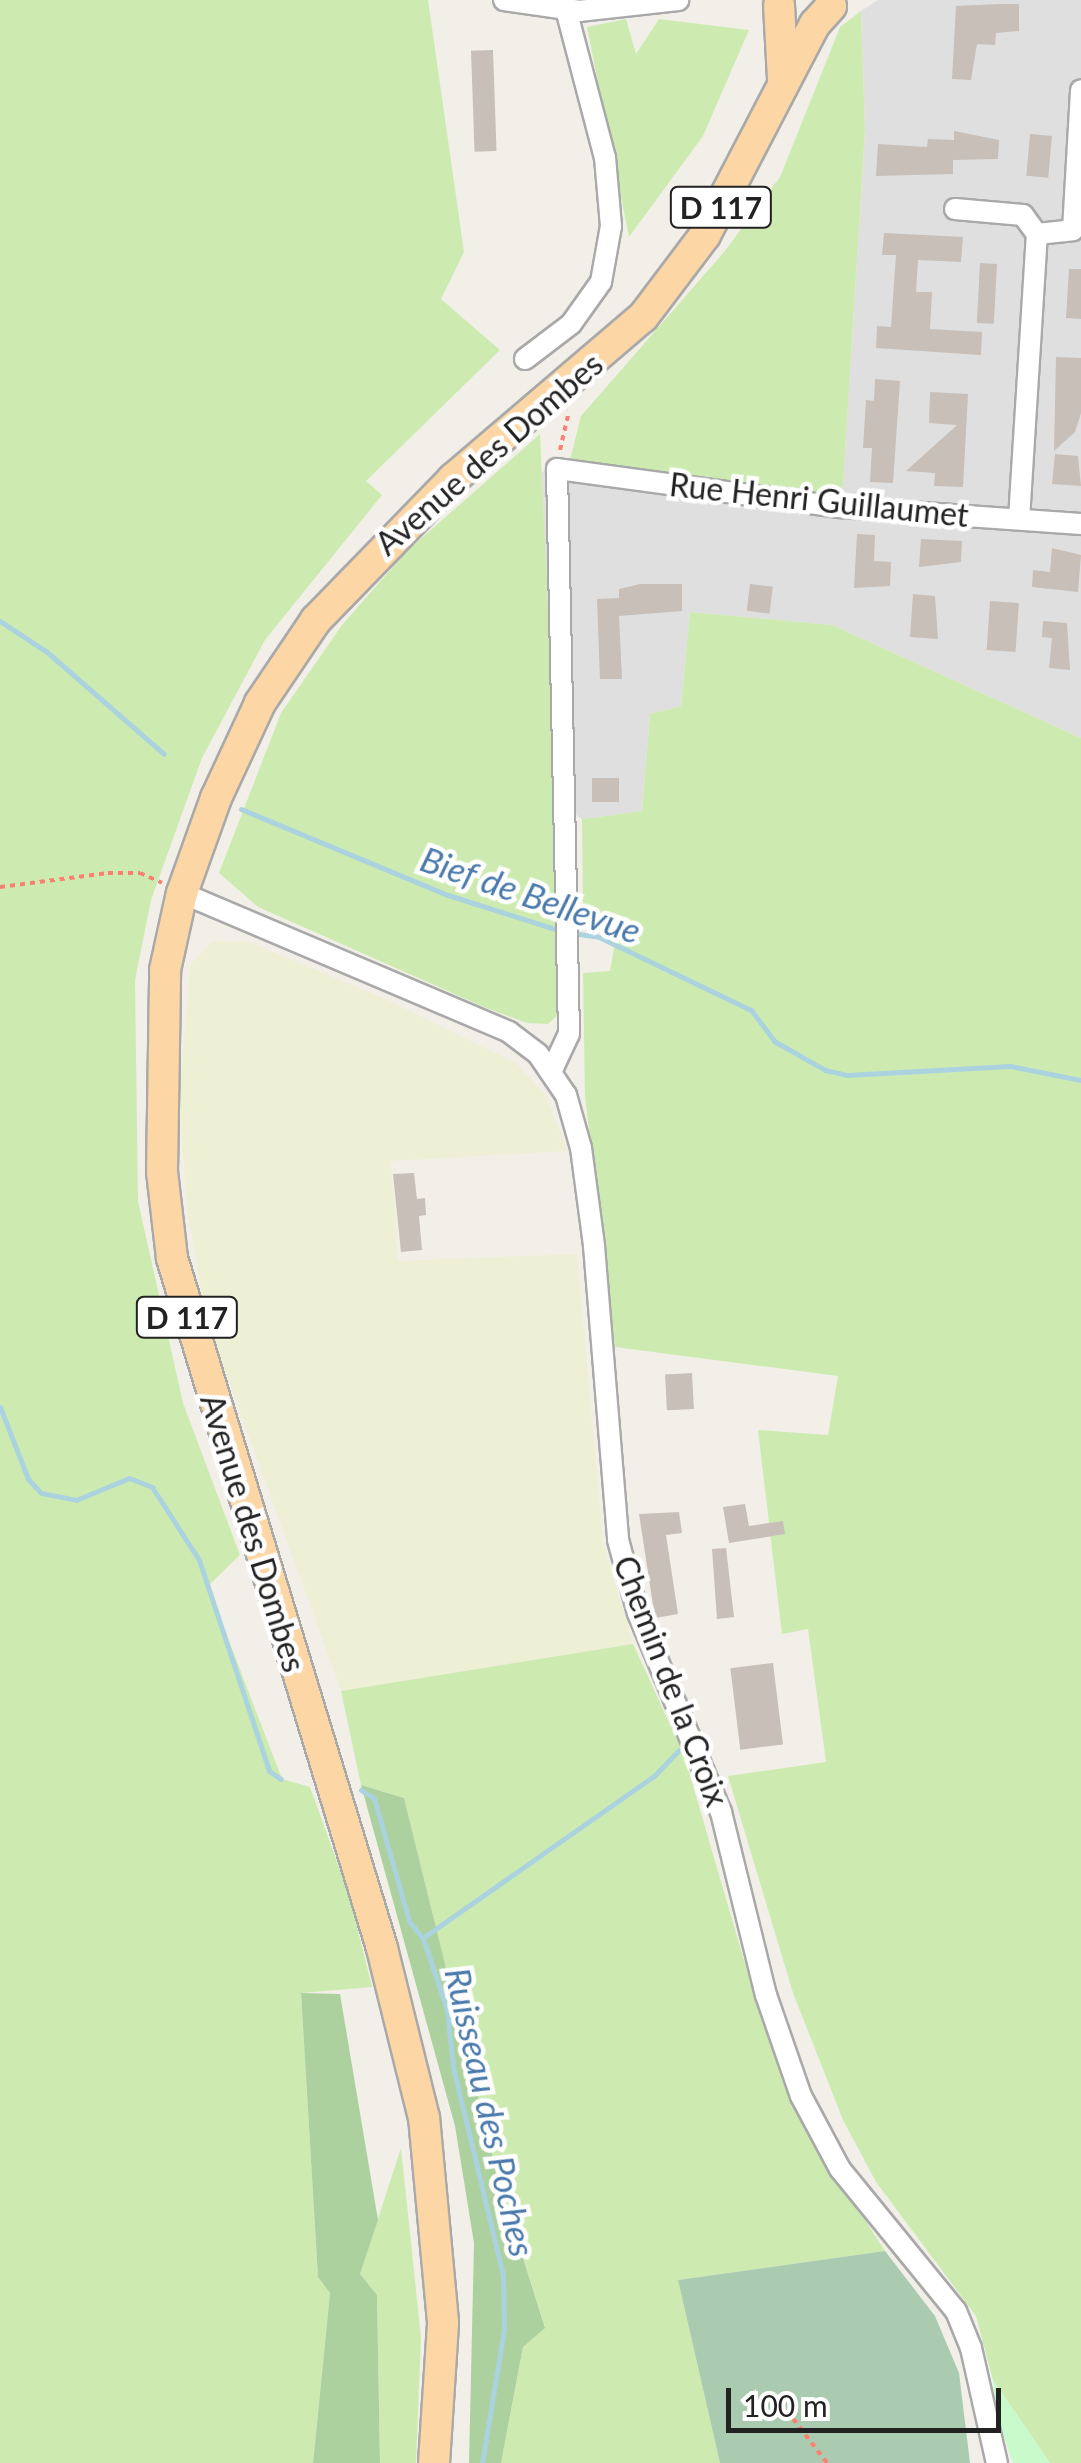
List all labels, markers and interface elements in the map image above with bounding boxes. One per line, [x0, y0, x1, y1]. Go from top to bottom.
road number: D 117 [668, 182, 774, 232]
street label: Avenue des Dombes [368, 345, 610, 563]
street label: Rue Henri Guillaumet [668, 465, 970, 535]
water label: Bief de Bellevue [415, 837, 647, 951]
road number: D 117 [134, 1292, 240, 1342]
street label: Avenue des Dombes [193, 1390, 313, 1676]
street label: Chemin de la Croix [606, 1550, 736, 1812]
water label: Ruisseau des Poches [437, 1963, 545, 2261]
scale bar [731, 2368, 1006, 2430]
text: 100 m [743, 2387, 828, 2423]

